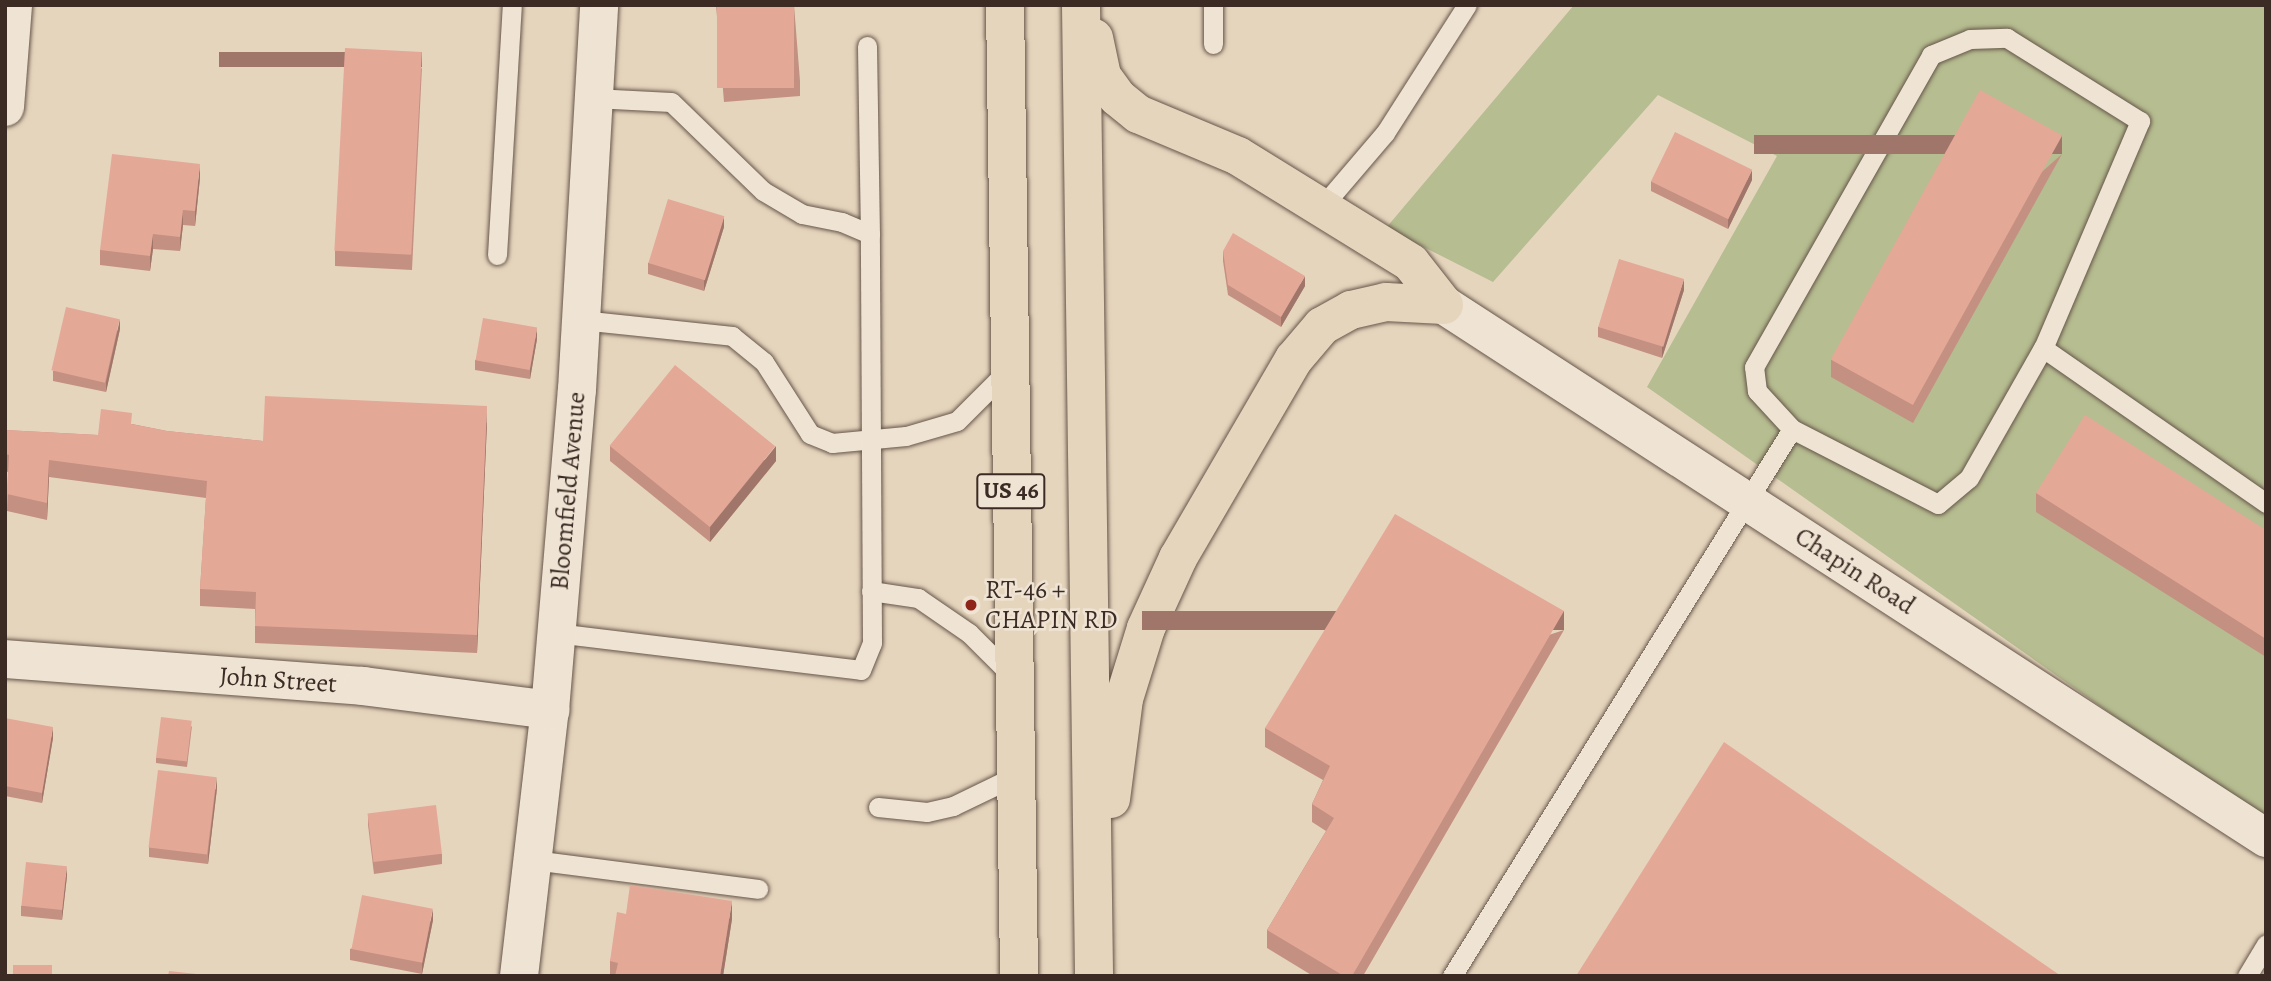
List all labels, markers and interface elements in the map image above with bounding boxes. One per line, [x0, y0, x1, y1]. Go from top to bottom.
street label: Bloomfield Avenue [544, 390, 592, 592]
road number: US 46 [976, 470, 1046, 512]
street label: Chapin Road [1789, 521, 1921, 621]
place label: RT-46 + CHAPIN RD [985, 574, 1118, 636]
marker: RT-46 + CHAPIN RD [963, 597, 979, 613]
street label: John Street [218, 660, 338, 700]

